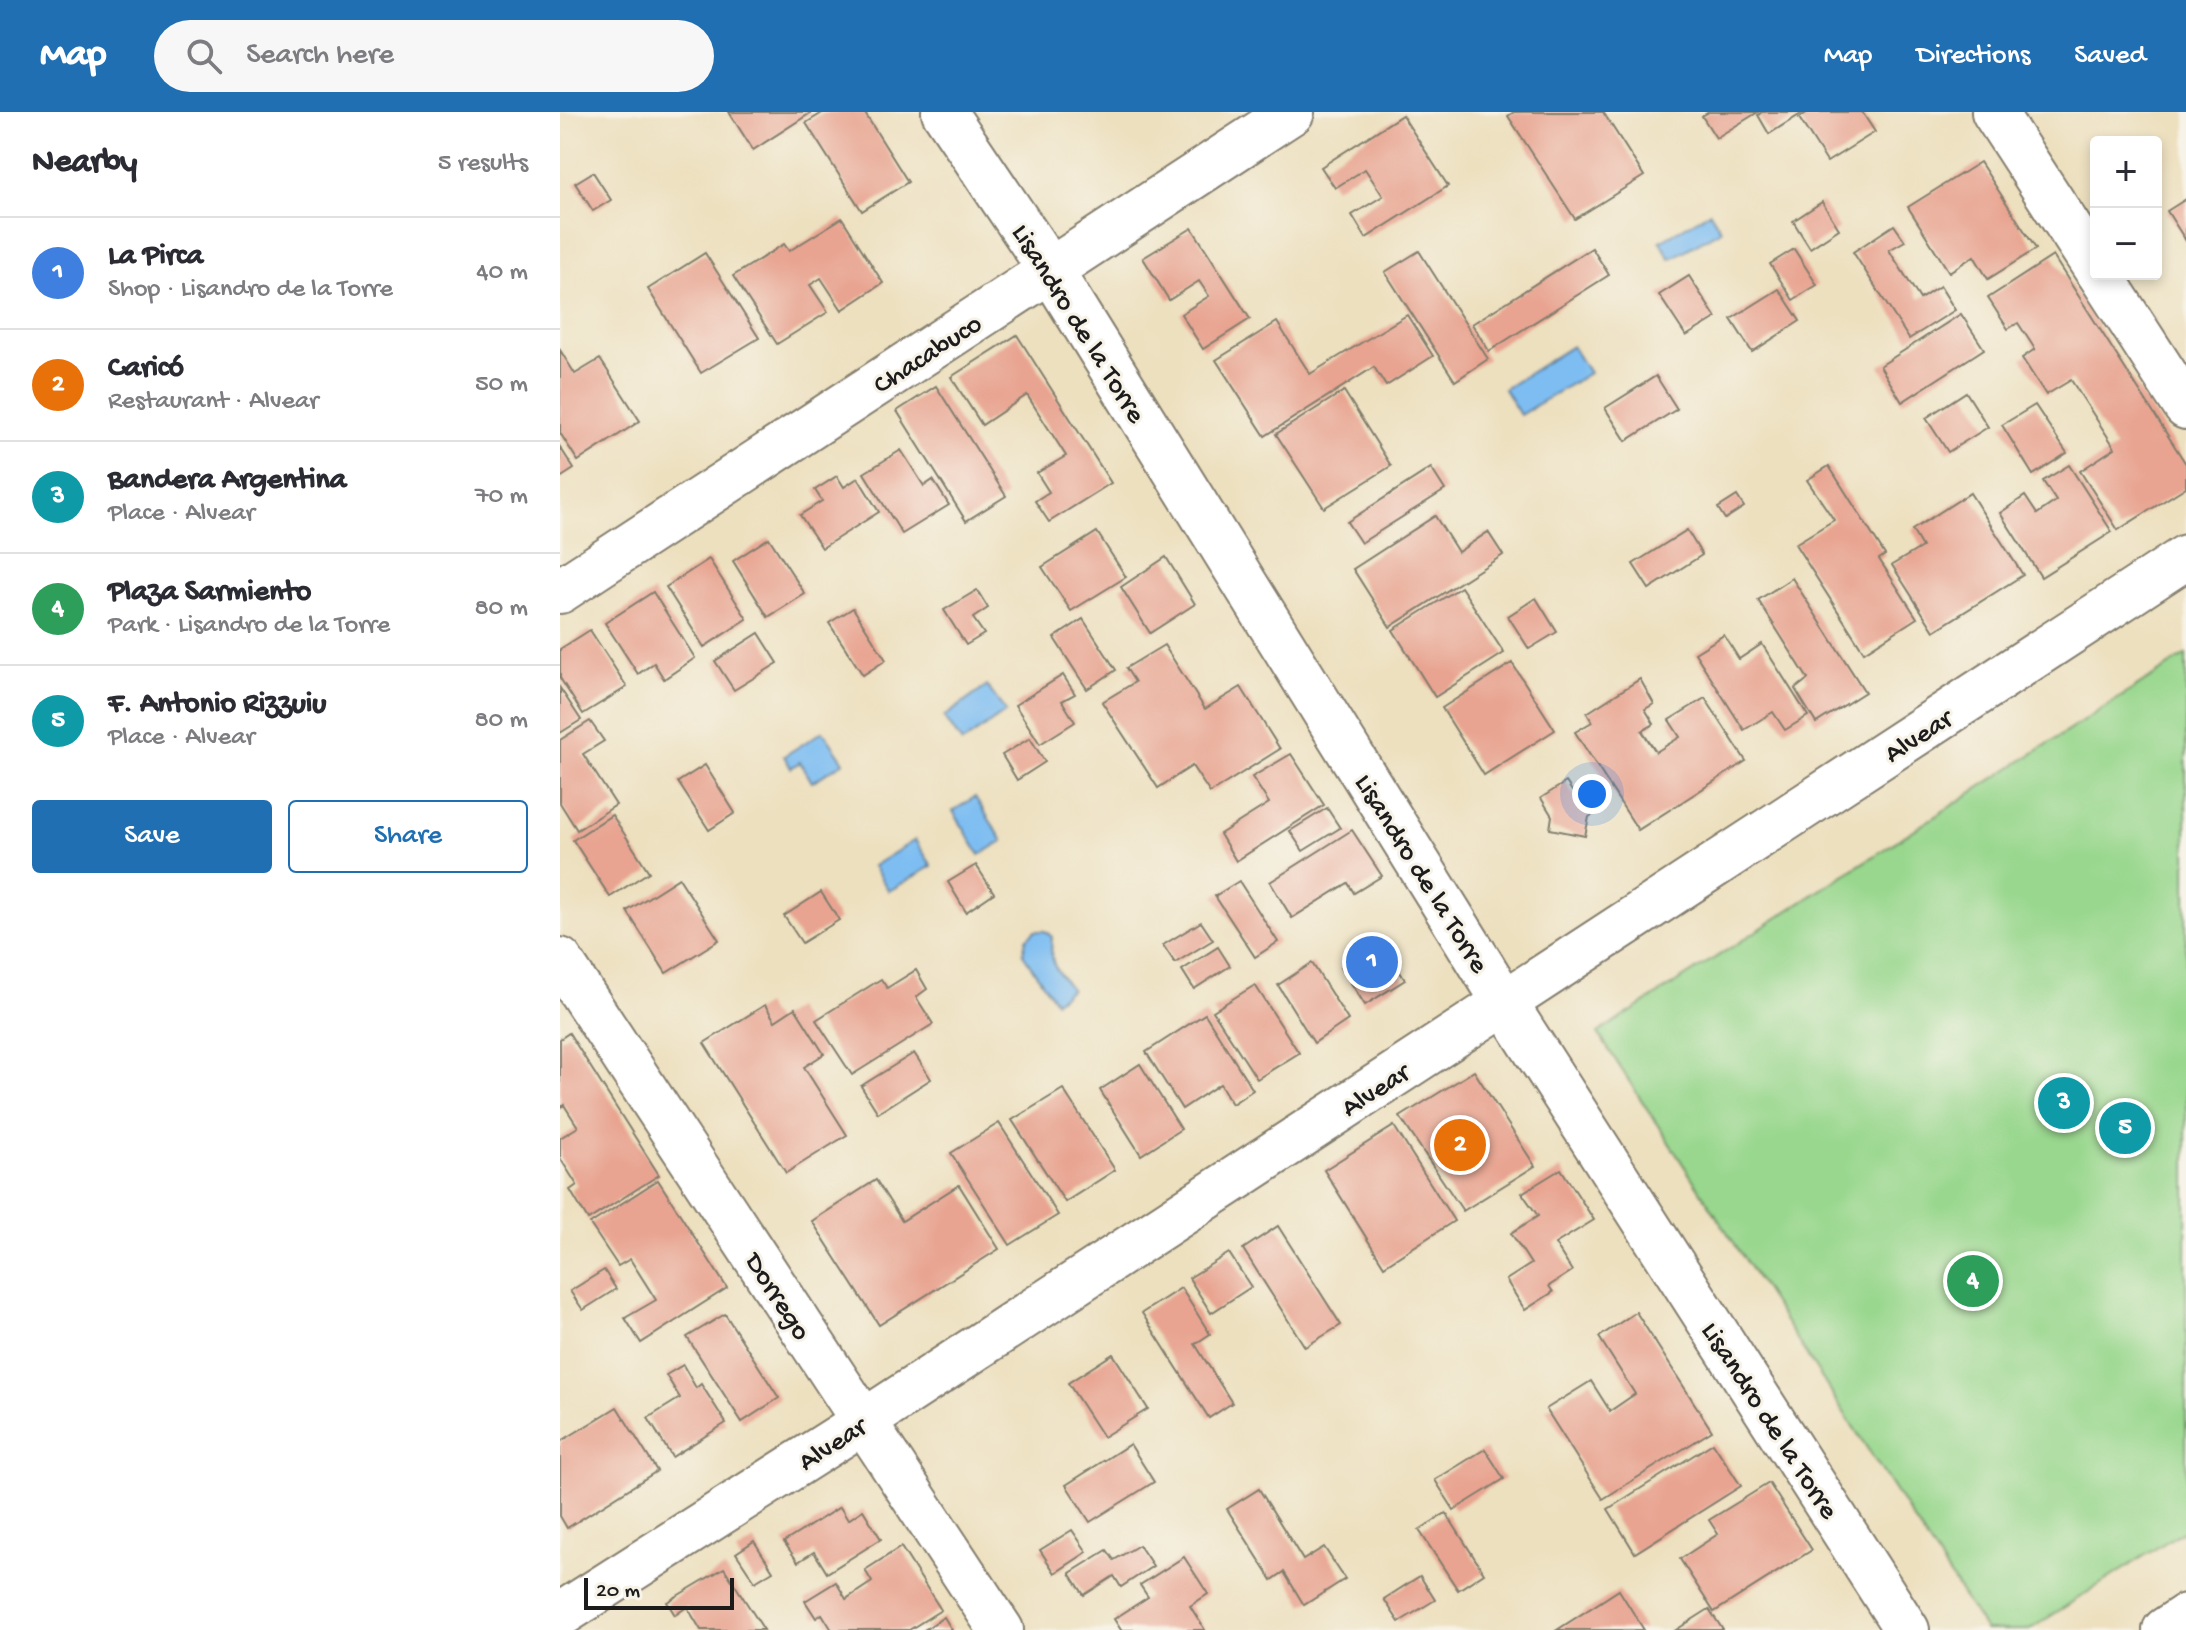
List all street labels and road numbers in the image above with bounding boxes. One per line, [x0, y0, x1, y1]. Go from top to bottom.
street label: Lisandro de la Torre [1003, 219, 1152, 430]
street label: Chacabuco [868, 308, 989, 403]
street label: Alvear [1879, 702, 1962, 772]
street label: Lisandro de la Torre [1346, 769, 1495, 980]
street label: Alvear [1336, 1056, 1419, 1126]
street label: Dorrego [735, 1246, 817, 1347]
street label: Lisandro de la Torre [1692, 1317, 1845, 1527]
street label: Alvear [793, 1410, 876, 1480]

